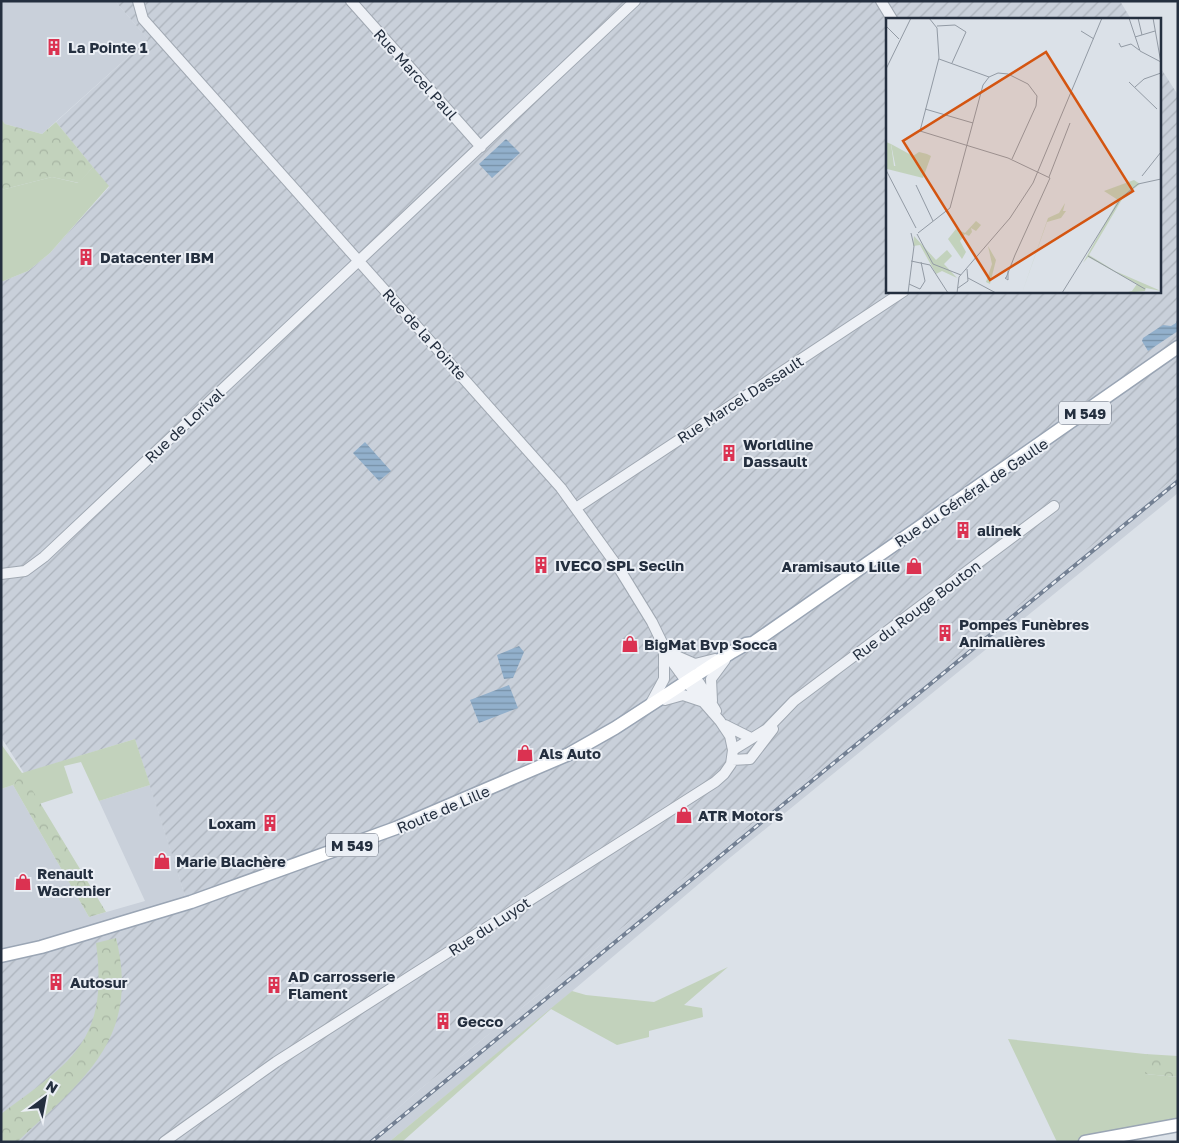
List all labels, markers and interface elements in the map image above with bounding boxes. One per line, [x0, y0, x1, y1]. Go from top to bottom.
inset map [886, 18, 1162, 292]
street label: Rue Marcel Paul [371, 25, 462, 123]
building icon: La Pointe 1 [44, 37, 64, 57]
place label: La Pointe 1 [68, 38, 148, 56]
building icon: Datacenter IBM [76, 247, 96, 267]
place label: Datacenter IBM [100, 248, 214, 266]
street label: Rue de la Pointe [379, 285, 471, 384]
street label: Rue Marcel Dassault [674, 351, 806, 447]
street label: Rue de Lorival [141, 384, 227, 466]
road number: M 549 [1059, 402, 1111, 424]
street label: Rue du Général de Gaulle [891, 434, 1051, 550]
place label: Worldline Dassault [743, 435, 813, 470]
building icon: Worldline Dassault [719, 443, 739, 463]
building icon: alinek [953, 520, 973, 540]
place label: alinek [977, 521, 1022, 539]
building icon: IVECO SPL Seclin [531, 555, 551, 575]
place label: IVECO SPL Seclin [555, 556, 684, 574]
street label: Rue du Rouge Bouton [848, 556, 984, 664]
shop icon: Aramisauto Lille [904, 556, 924, 576]
place label: Aramisauto Lille [782, 557, 900, 575]
place label: Pompes Funèbres Animalières [959, 615, 1089, 650]
building icon: Pompes Funèbres Animalières [935, 623, 955, 643]
shop icon: BigMat Bvp Socca [620, 634, 640, 654]
place label: BigMat Bvp Socca [644, 635, 777, 653]
shop icon: Als Auto [515, 743, 535, 763]
place label: Als Auto [539, 744, 601, 762]
street label: Route de Lille [394, 781, 492, 837]
shop icon: ATR Motors [674, 805, 694, 825]
place label: ATR Motors [698, 806, 783, 824]
building icon: Loxam [260, 813, 280, 833]
place label: Loxam [208, 814, 256, 832]
road number: M 549 [326, 834, 378, 856]
shop icon: Marie Blachère [152, 851, 172, 871]
place label: Marie Blachère [176, 852, 286, 870]
place label: Renault Wacrenier [37, 864, 111, 899]
shop icon: Renault Wacrenier [13, 872, 33, 892]
street label: Rue du Luyot [445, 893, 533, 959]
place label: AD carrosserie Flament [288, 967, 396, 1002]
building icon: Autosur [46, 972, 66, 992]
place label: Autosur [70, 973, 128, 991]
building icon: AD carrosserie Flament [264, 975, 284, 995]
building icon: Gecco [433, 1011, 453, 1031]
place label: Gecco [457, 1012, 503, 1030]
north arrow [20, 1073, 70, 1123]
text: N [43, 1077, 61, 1097]

